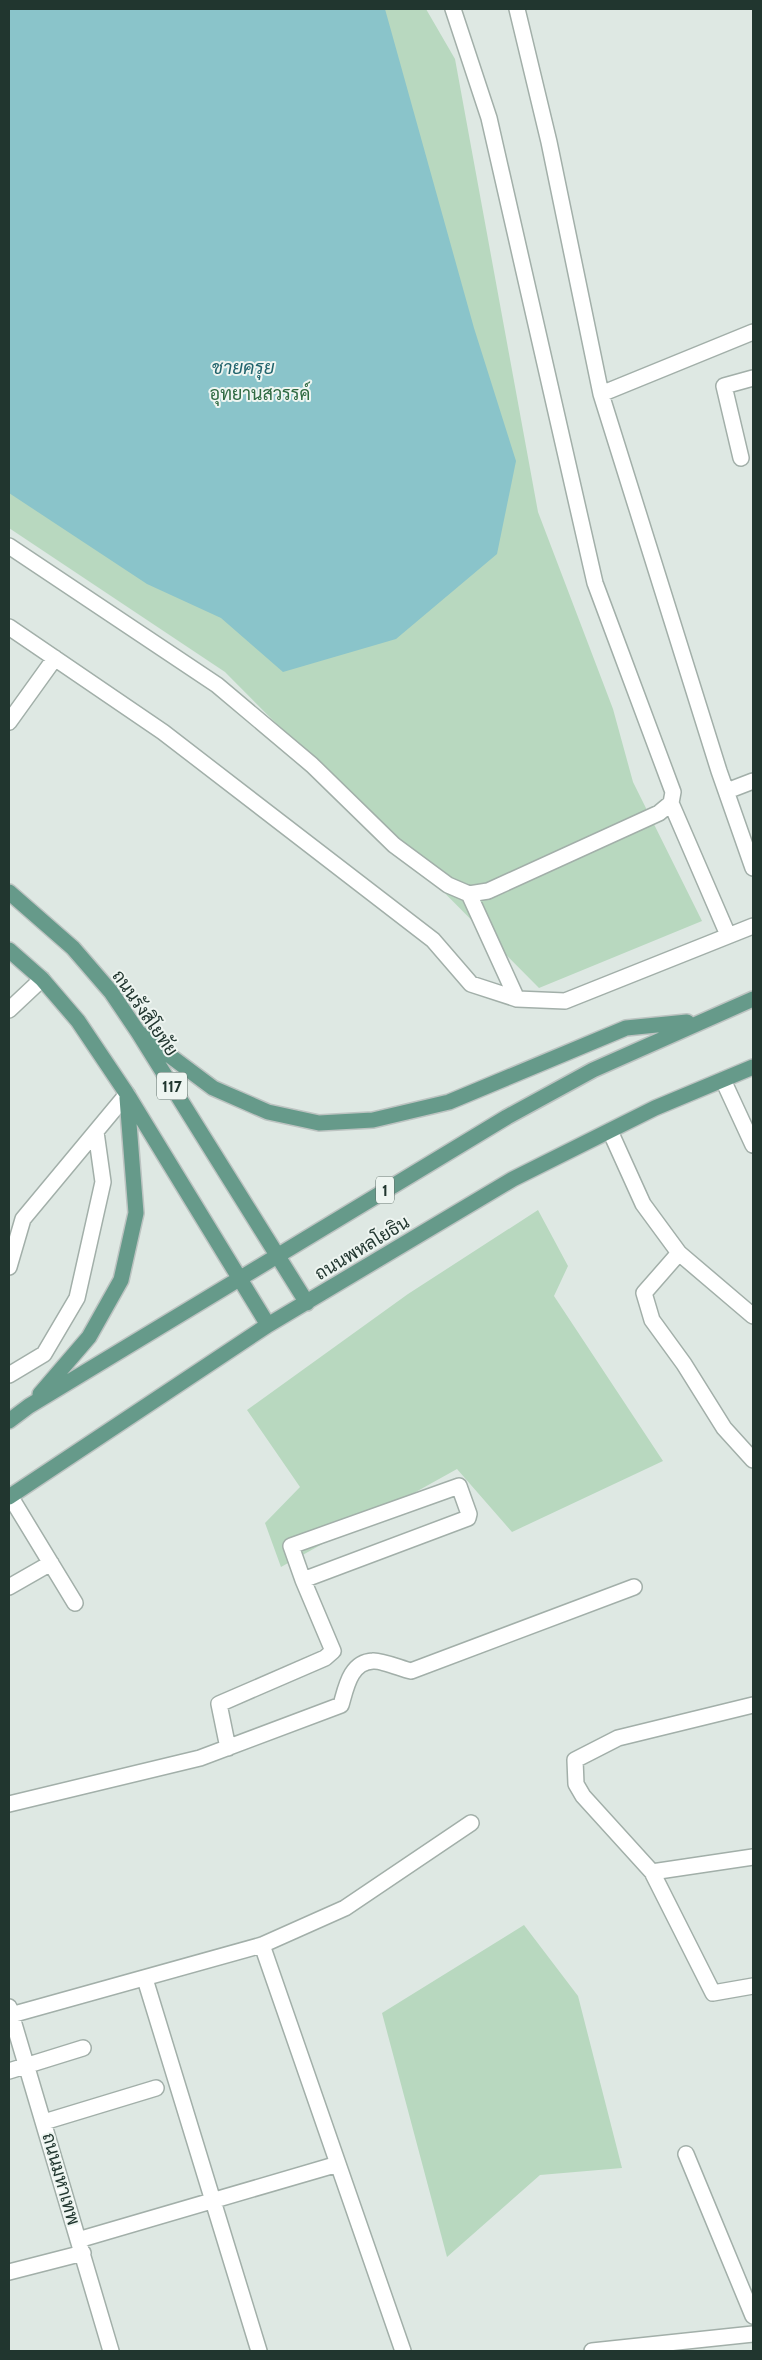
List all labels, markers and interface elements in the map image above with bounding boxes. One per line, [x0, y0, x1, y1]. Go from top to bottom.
water label: ชายครุย [211, 356, 275, 380]
park label: อุทยานสวรรค์ [210, 381, 310, 406]
street label: ถนนรังสิโยทัย [107, 965, 184, 1060]
road number: 117 [157, 1072, 187, 1100]
road number: 1 [376, 1176, 394, 1204]
street label: ถนนพหลโยธิน [310, 1209, 413, 1285]
street label: ถนนมหาเทพ [37, 2130, 85, 2228]

